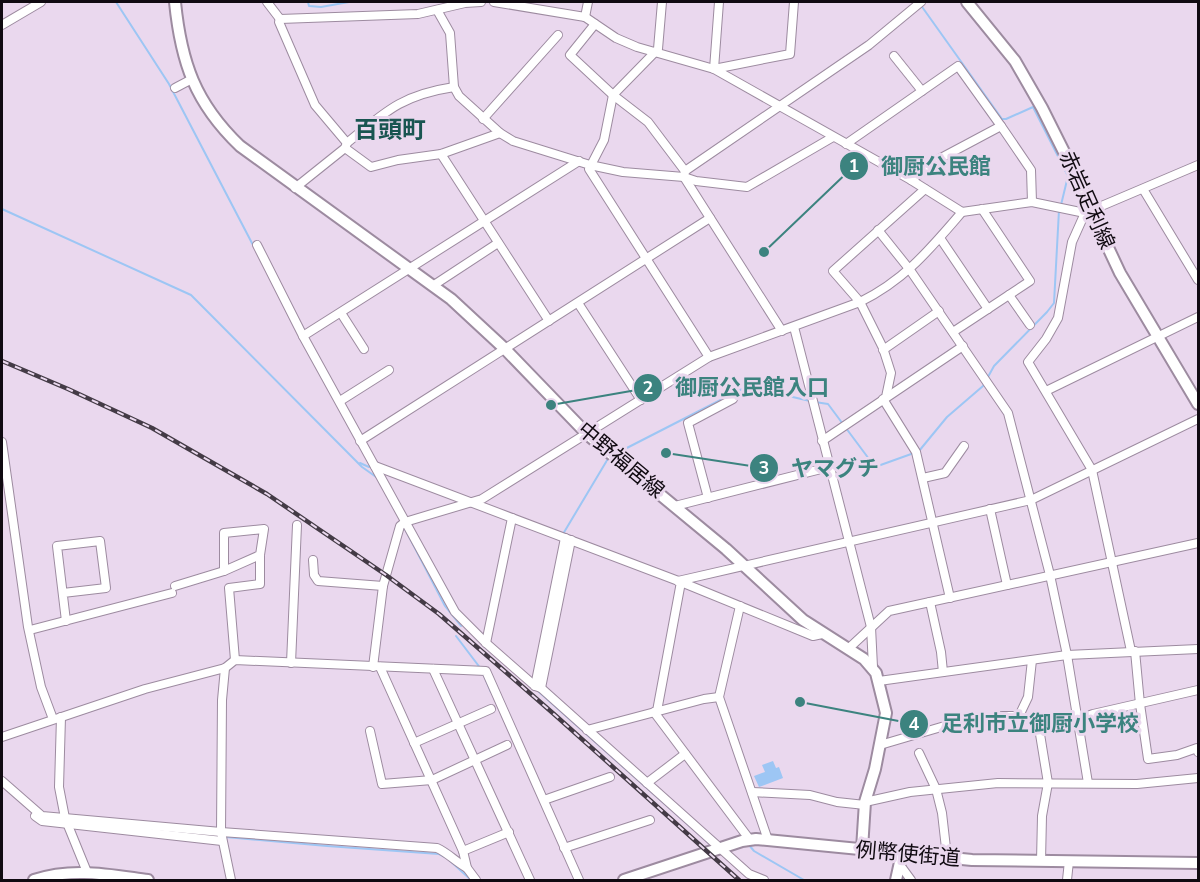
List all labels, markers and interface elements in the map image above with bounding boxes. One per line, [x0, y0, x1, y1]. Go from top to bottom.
district label: 百頭町 [354, 114, 426, 146]
callout: 御厨公民館 [839, 146, 1003, 186]
street label: 赤岩足利線 [1053, 146, 1121, 254]
text: 御厨公民館 [881, 152, 991, 182]
text: 1 [849, 154, 859, 178]
callout: 御厨公民館入口 [633, 368, 841, 408]
text: 御厨公民館入口 [675, 373, 829, 403]
text: 2 [643, 376, 653, 400]
street label: 中野福居線 [572, 416, 670, 504]
callout: ヤマグチ [749, 448, 891, 488]
text: ヤマグチ [791, 454, 879, 484]
text: 3 [759, 456, 769, 480]
callout: 足利市立御厨小学校 [899, 704, 1151, 744]
text: 足利市立御厨小学校 [941, 709, 1139, 739]
text: 4 [909, 712, 920, 736]
street label: 例幣使街道 [854, 835, 962, 873]

